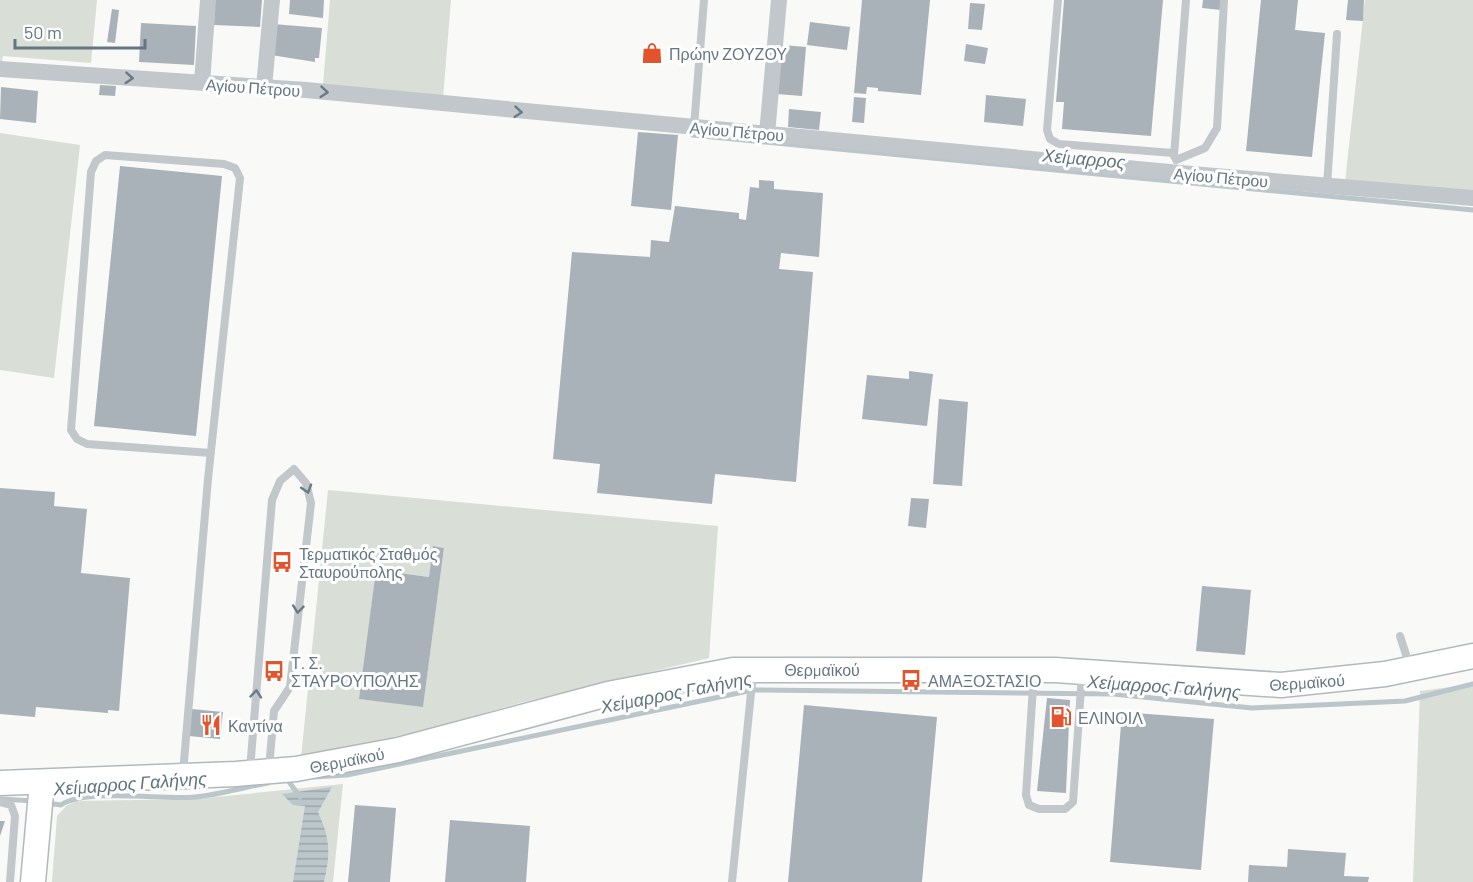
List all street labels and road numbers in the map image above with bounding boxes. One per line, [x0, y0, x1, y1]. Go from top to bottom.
street label: Αγίου Πέτρου [205, 74, 301, 100]
street label: Αγίου Πέτρου [689, 117, 785, 145]
street label: Αγίου Πέτρου [1173, 163, 1269, 191]
street label: Θερμαϊκού [784, 660, 860, 679]
street label: Θερμαϊκού [1269, 670, 1345, 694]
street label: Θερμαϊκού [308, 743, 386, 777]

